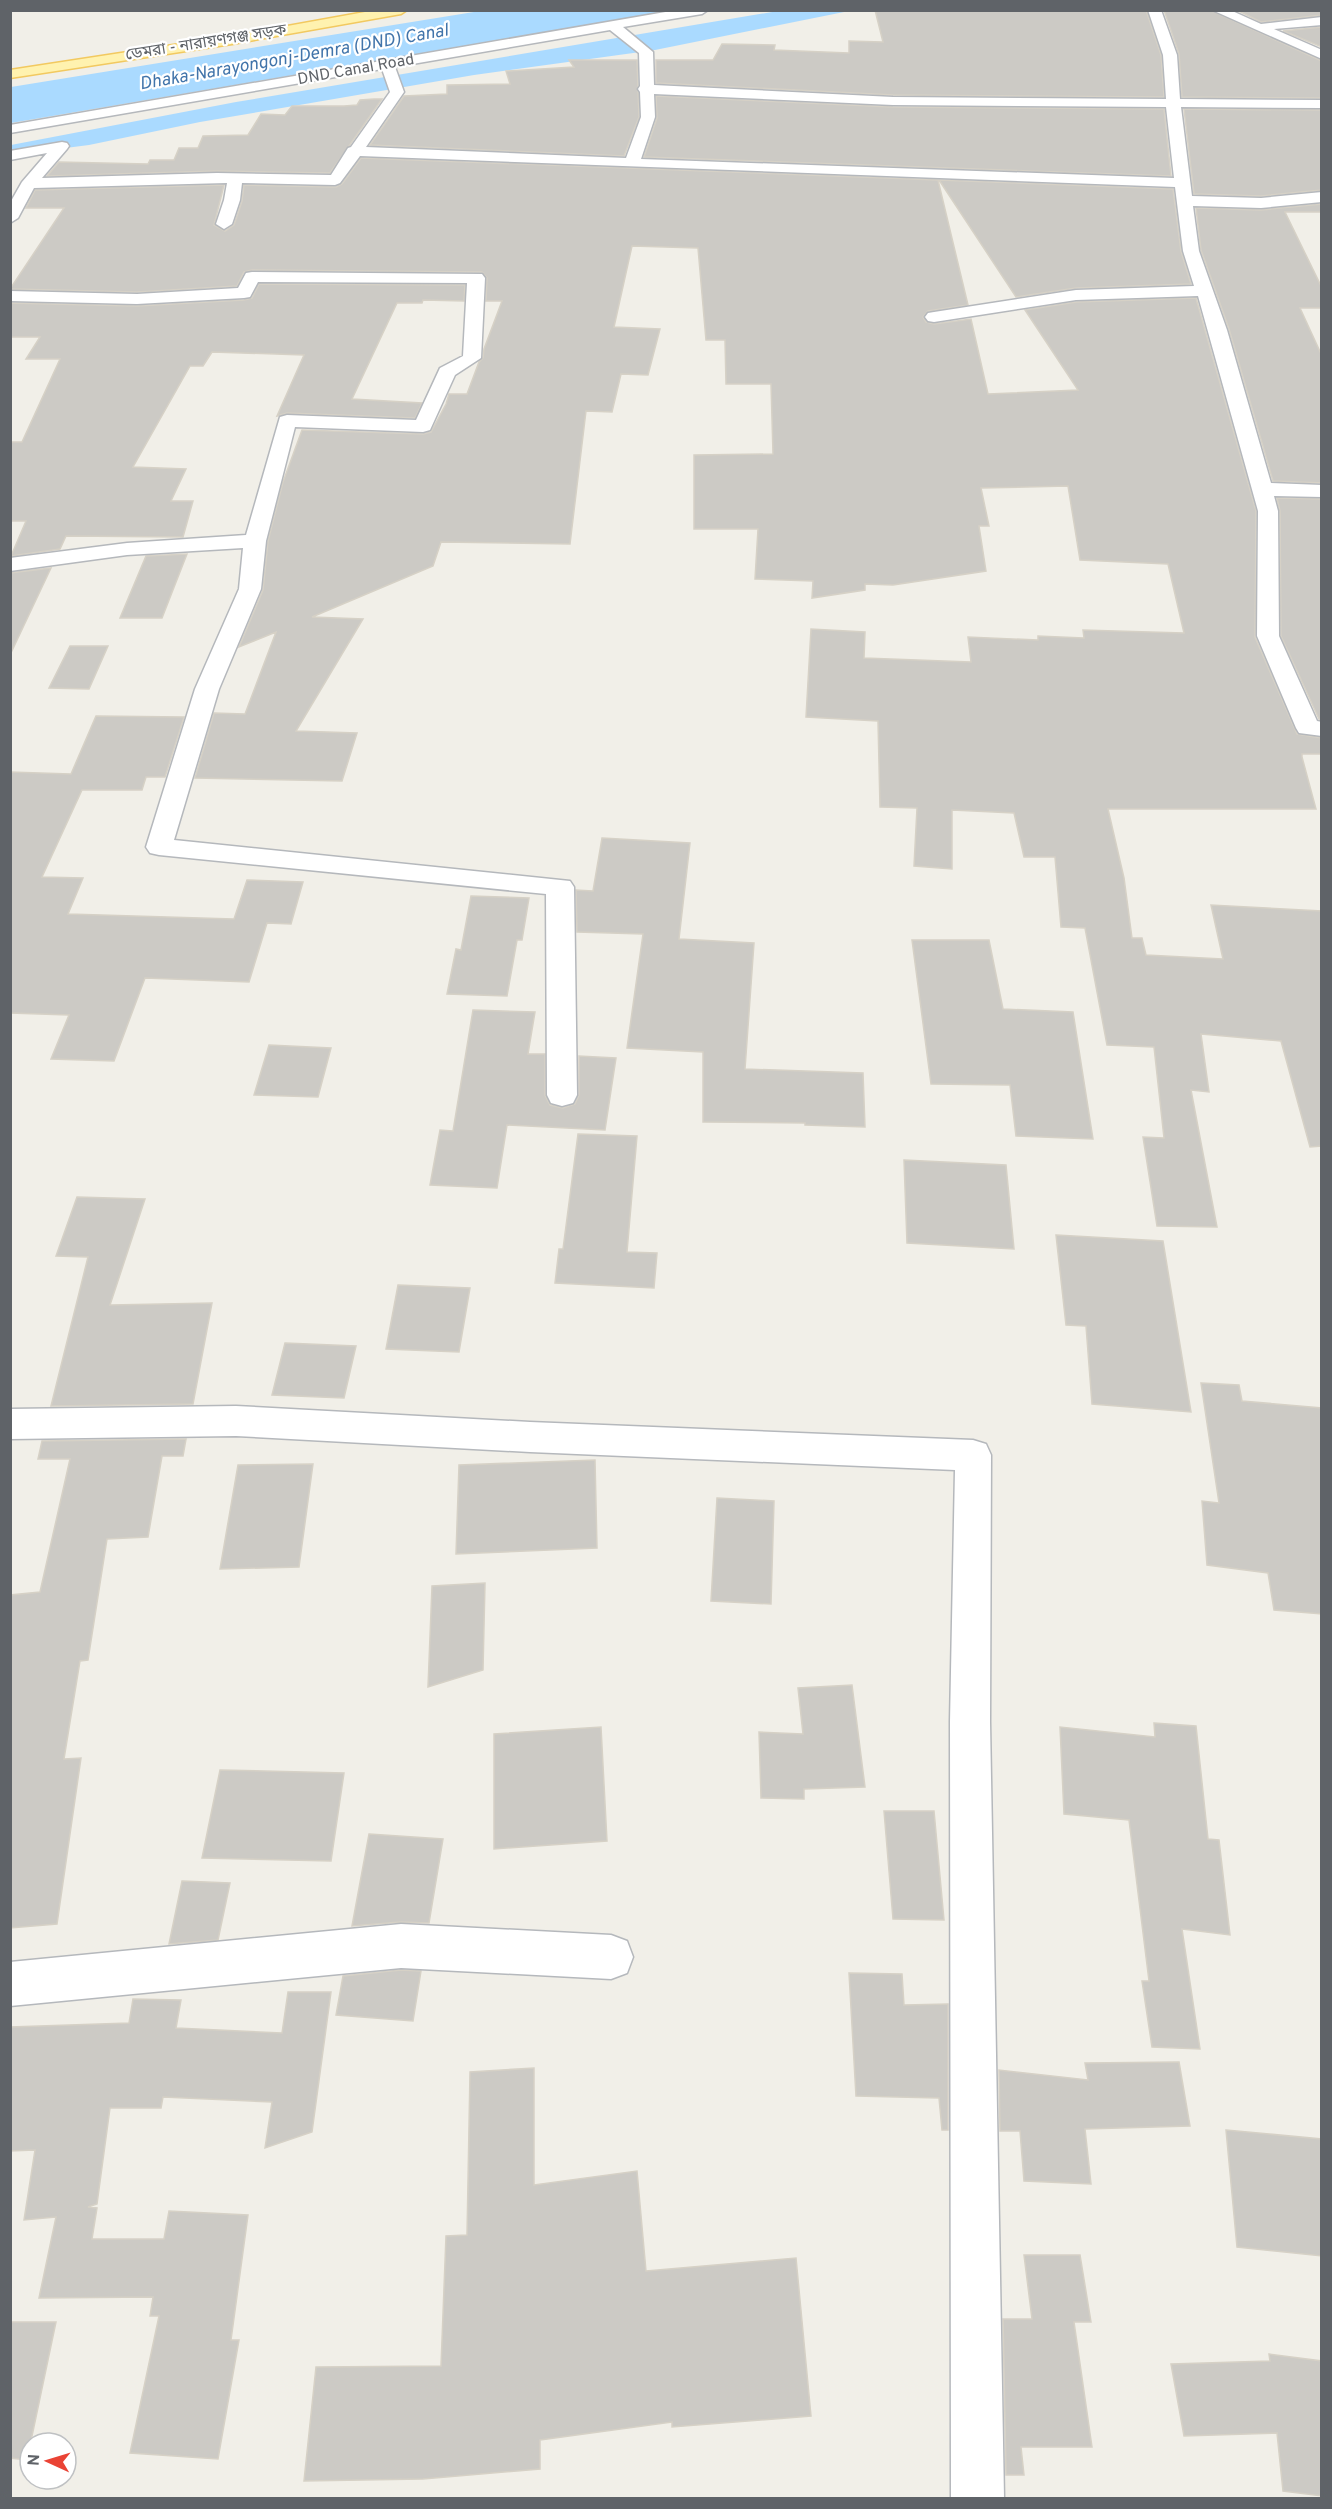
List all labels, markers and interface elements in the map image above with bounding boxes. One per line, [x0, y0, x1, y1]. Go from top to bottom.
water label: Dhaka-Narayongonj-Demra (DND) Canal [138, 19, 452, 97]
street label: ডেমরা - নারায়ণগঞ্জ সড়ক [124, 20, 289, 66]
street label: DND Canal Road [296, 50, 416, 90]
north arrow [18, 2431, 78, 2491]
text: N [25, 2454, 45, 2467]

